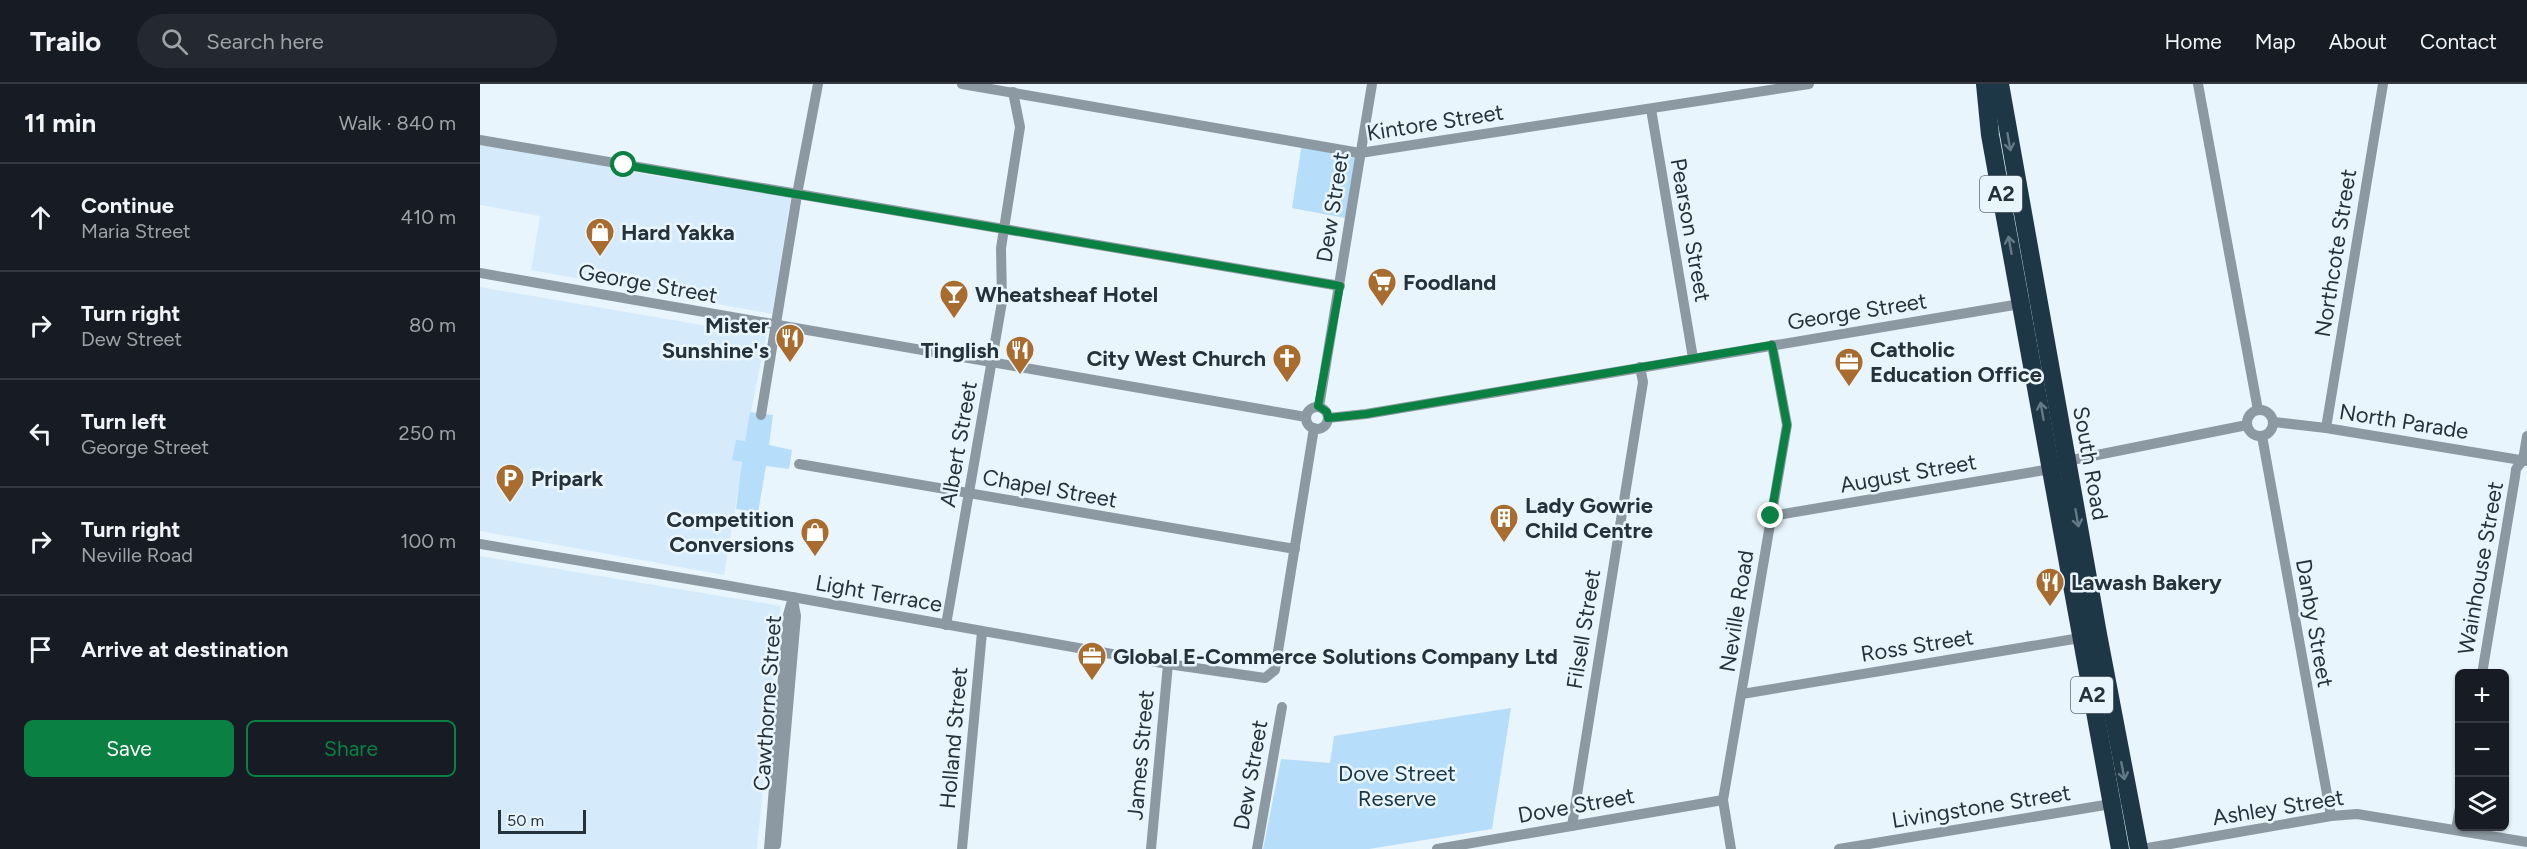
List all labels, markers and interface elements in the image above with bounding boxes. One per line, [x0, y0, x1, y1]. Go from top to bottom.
search box [137, 14, 557, 68]
text: Trailo [30, 24, 101, 58]
icon: search [158, 25, 191, 58]
text: Search here [206, 28, 324, 55]
text: Home [2165, 29, 2222, 54]
text: Map [2255, 29, 2296, 54]
text: About [2329, 29, 2387, 54]
text: Contact [2420, 29, 2497, 54]
street label: Kintore Street [1365, 98, 1505, 147]
text: 11 min [24, 107, 96, 139]
text: Walk · 840 m [339, 111, 456, 135]
one-way arrow [2004, 131, 2015, 151]
street label: Dew Street [1310, 150, 1355, 264]
route start [610, 151, 636, 177]
street label: Pearson Street [1665, 156, 1716, 304]
street label: Northcote Street [2309, 167, 2362, 339]
road number: A2 [1980, 176, 2022, 212]
text: Continue [81, 192, 174, 219]
icon: ahead [24, 201, 57, 234]
text: 410 m [401, 205, 456, 229]
shop icon: Hard Yakka [584, 216, 616, 258]
text: Maria Street [81, 219, 191, 243]
place label: Hard Yakka [621, 219, 735, 246]
one-way arrow [2004, 236, 2015, 256]
street label: George Street [576, 258, 720, 309]
supermarket icon: Foodland [1366, 266, 1398, 308]
place label: Foodland [1403, 269, 1496, 296]
bar icon: Wheatsheaf Hotel [938, 278, 970, 320]
place label: Wheatsheaf Hotel [975, 281, 1158, 308]
street label: George Street [1785, 287, 1929, 336]
text: Turn right [81, 300, 180, 327]
icon: right [24, 309, 57, 342]
place label: Mister Sunshine's [662, 312, 770, 364]
text: 80 m [409, 313, 456, 337]
restaurant icon: Mister Sunshine's [774, 322, 806, 364]
text: Dew Street [81, 327, 182, 351]
restaurant icon: Tinglish [1004, 334, 1036, 376]
place label: Catholic Education Office [1870, 336, 2042, 388]
place label: Tinglish [921, 337, 999, 364]
church icon: City West Church [1271, 342, 1303, 384]
place label: City West Church [1086, 345, 1266, 372]
office icon: Catholic Education Office [1833, 346, 1865, 388]
street label: Albert Street [934, 379, 983, 509]
street label: North Parade [2337, 398, 2471, 445]
one-way arrow [2036, 402, 2047, 422]
street label: South Road [2067, 404, 2114, 522]
text: Turn left [81, 408, 167, 435]
icon: left [24, 417, 57, 450]
text: 250 m [399, 421, 456, 445]
text: George Street [81, 435, 209, 459]
street label: August Street [1838, 448, 1978, 499]
parking icon: Pripark [494, 462, 526, 504]
street label: Chapel Street [980, 463, 1119, 514]
place label: Pripark [531, 465, 604, 492]
street label: Wainhouse Street [2452, 479, 2509, 657]
place label: Lady Gowrie Child Centre [1525, 492, 1653, 544]
building icon: Lady Gowrie Child Centre [1488, 502, 1520, 544]
route end [1757, 502, 1783, 528]
place label: Competition Conversions [666, 506, 794, 558]
one-way arrow [2072, 508, 2083, 528]
text: Turn right [81, 516, 180, 543]
shop icon: Competition Conversions [799, 516, 831, 558]
icon: right [24, 525, 57, 558]
text: 100 m [400, 529, 456, 553]
text: Neville Road [81, 543, 193, 567]
street label: Neville Road [1714, 548, 1759, 674]
street label: Danby Street [2290, 557, 2339, 689]
restaurant icon: Lawash Bakery [2034, 566, 2066, 608]
street label: Filsell Street [1561, 567, 1606, 691]
street label: Light Terrace [813, 569, 944, 618]
place label: Lawash Bakery [2071, 569, 2222, 596]
street label: Cawthorne Street [748, 614, 787, 792]
street label: Ross Street [1859, 623, 1976, 668]
icon: arrive [24, 633, 57, 666]
text: Arrive at destination [81, 636, 289, 663]
office icon: Global E-Commerce Solutions Company Ltd [1076, 640, 1108, 682]
place label: Global E-Commerce Solutions Company Ltd [1113, 643, 1558, 670]
street label: Holland Street [934, 666, 973, 810]
map controls [2455, 669, 2509, 831]
button: + [2455, 669, 2509, 723]
road number: A2 [2071, 677, 2113, 713]
street label: James Street [1121, 689, 1160, 821]
street label: Dew Street [1228, 718, 1273, 832]
button: Save [24, 720, 234, 777]
button: Share [246, 720, 456, 777]
button: − [2455, 723, 2509, 777]
park label: Dove Street Reserve [1338, 760, 1456, 812]
one-way arrow [2118, 760, 2129, 780]
button: layers [2455, 777, 2509, 831]
street label: Livingstone Street [1890, 779, 2073, 834]
street label: Dove Street [1516, 782, 1636, 829]
street label: Ashley Street [2210, 784, 2346, 831]
scale bar [498, 807, 586, 834]
text: 50 m [507, 811, 544, 830]

